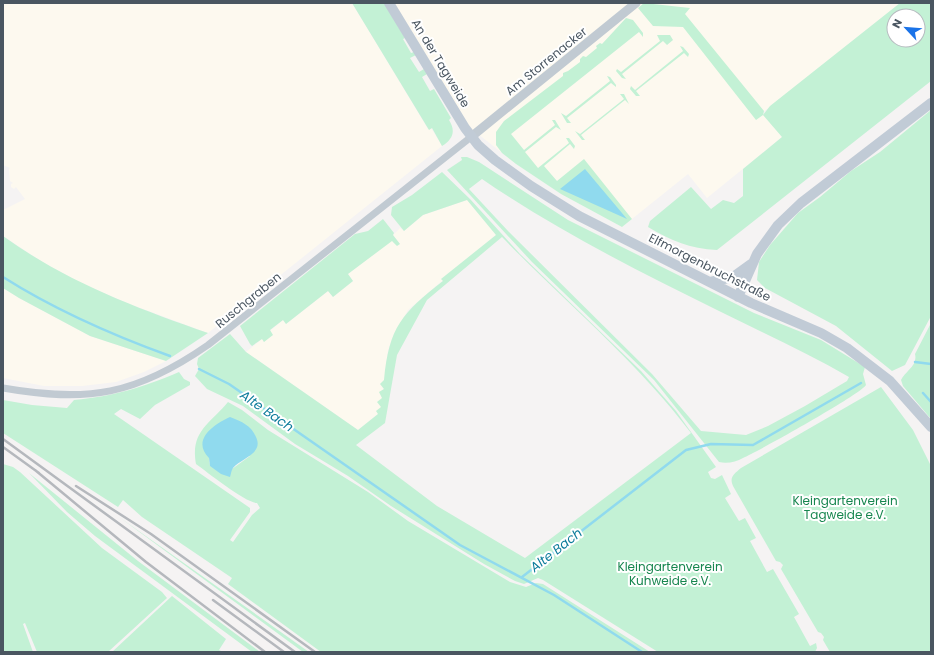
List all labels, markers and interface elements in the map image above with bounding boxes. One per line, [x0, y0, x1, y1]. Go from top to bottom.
north arrow [886, 8, 926, 48]
street label: An der Tagweide [408, 15, 474, 111]
text: N [888, 16, 906, 31]
street label: Am Storrenacker [502, 23, 591, 99]
street label: Elfmorgenbruchstraße [646, 229, 774, 305]
street label: Ruschgraben [212, 268, 284, 332]
water label: Alte Bach [235, 385, 298, 436]
park label: Kleingartenverein Tagweide e.V. [792, 492, 898, 523]
water label: Alte Bach [525, 524, 586, 577]
park label: Kleingartenverein Kuhweide e.V. [617, 558, 723, 589]

